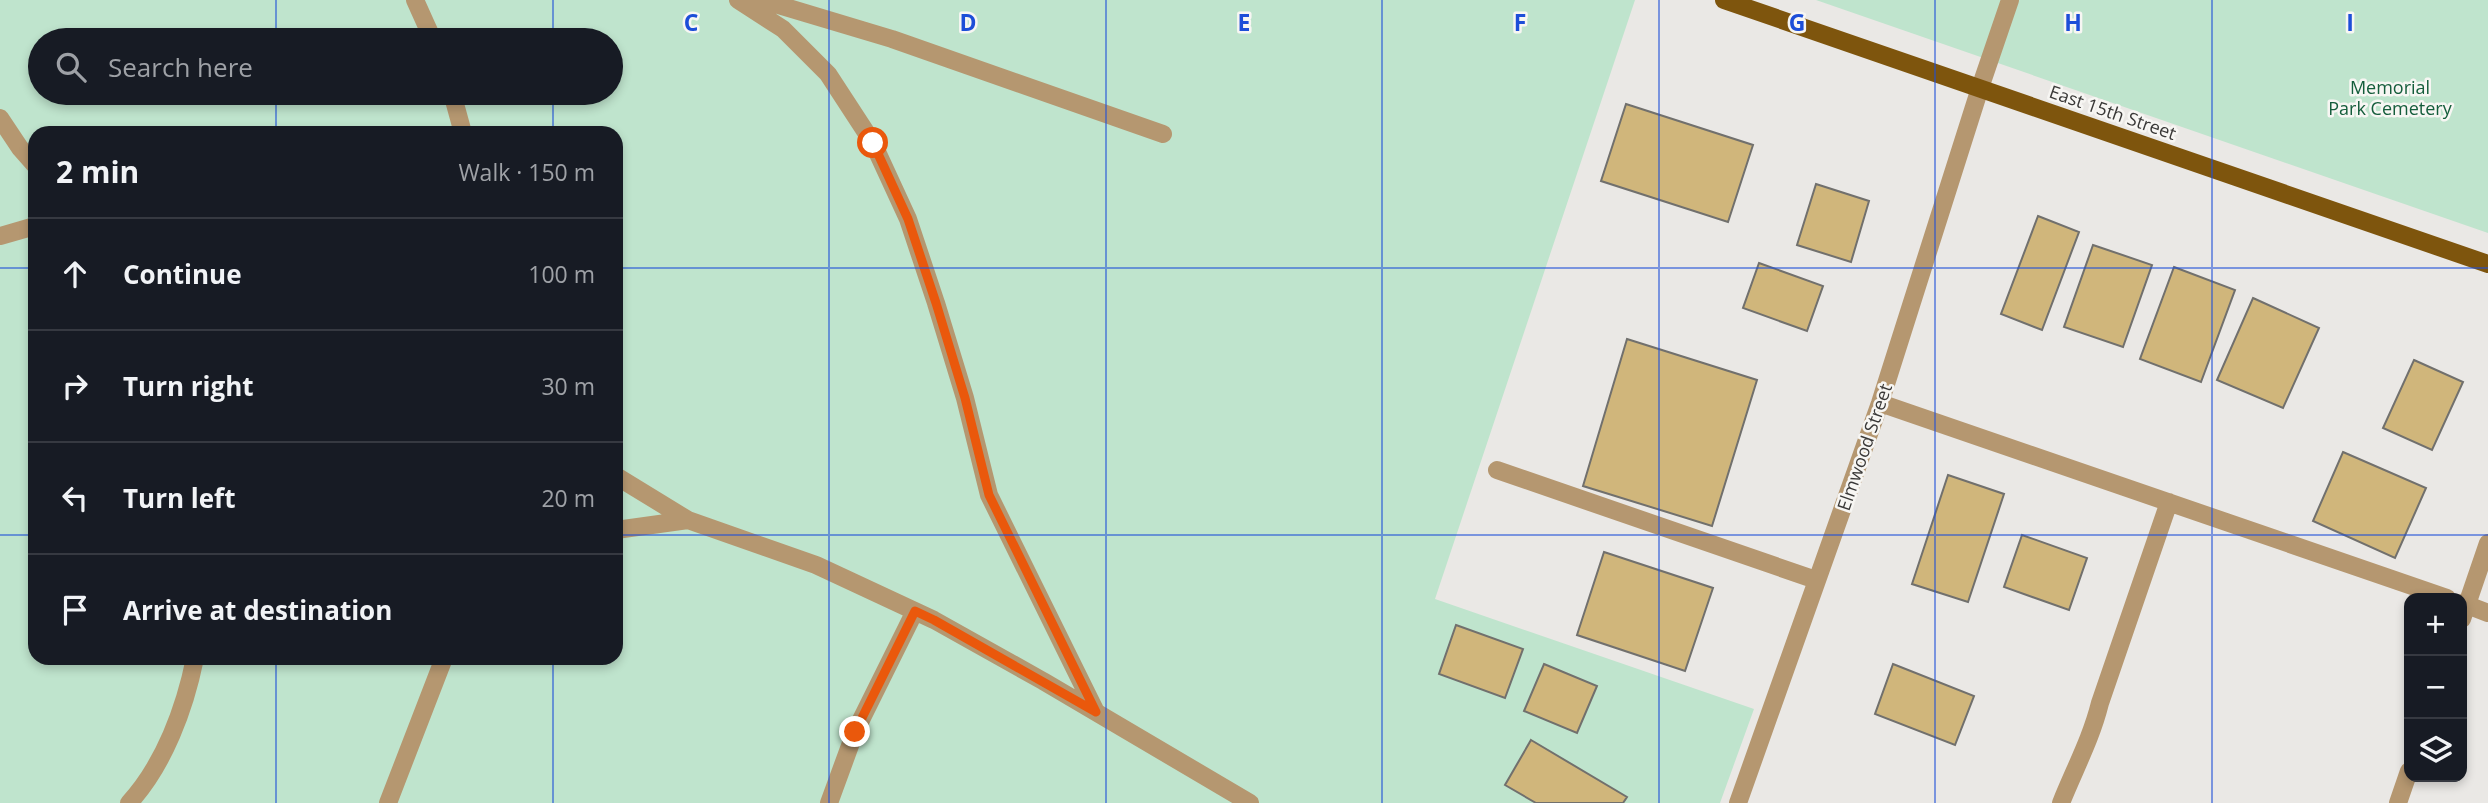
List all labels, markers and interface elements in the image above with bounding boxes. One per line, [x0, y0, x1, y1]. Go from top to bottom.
text: C [684, 6, 698, 38]
text: D [959, 6, 977, 38]
text: E [1238, 6, 1250, 38]
text: F [1514, 6, 1526, 38]
text: G [1789, 6, 1805, 38]
text: H [2064, 6, 2082, 38]
text: I [2346, 6, 2354, 38]
search box [28, 28, 623, 105]
icon: search [52, 48, 90, 86]
text: Search here [108, 49, 253, 85]
park label: Memorial Park Cemetery [2328, 75, 2453, 120]
street label: East 15th Street [2046, 79, 2180, 145]
route start [857, 127, 888, 158]
text: 2 min [56, 151, 139, 192]
text: Walk · 150 m [458, 156, 595, 188]
icon: ahead [56, 255, 94, 293]
text: Continue [123, 256, 242, 292]
text: 100 m [528, 258, 595, 290]
icon: right [56, 367, 94, 405]
text: Turn right [123, 368, 254, 404]
text: 30 m [541, 370, 595, 402]
street label: Elmwood Street [1831, 380, 1897, 514]
icon: left [56, 479, 94, 517]
text: Turn left [123, 480, 235, 516]
text: 20 m [541, 482, 595, 514]
icon: arrive [56, 591, 94, 629]
text: Arrive at destination [123, 592, 392, 628]
map controls [2404, 593, 2467, 782]
button: + [2404, 593, 2467, 656]
button: − [2404, 656, 2467, 719]
route end [839, 716, 870, 747]
button: layers [2404, 719, 2467, 782]

